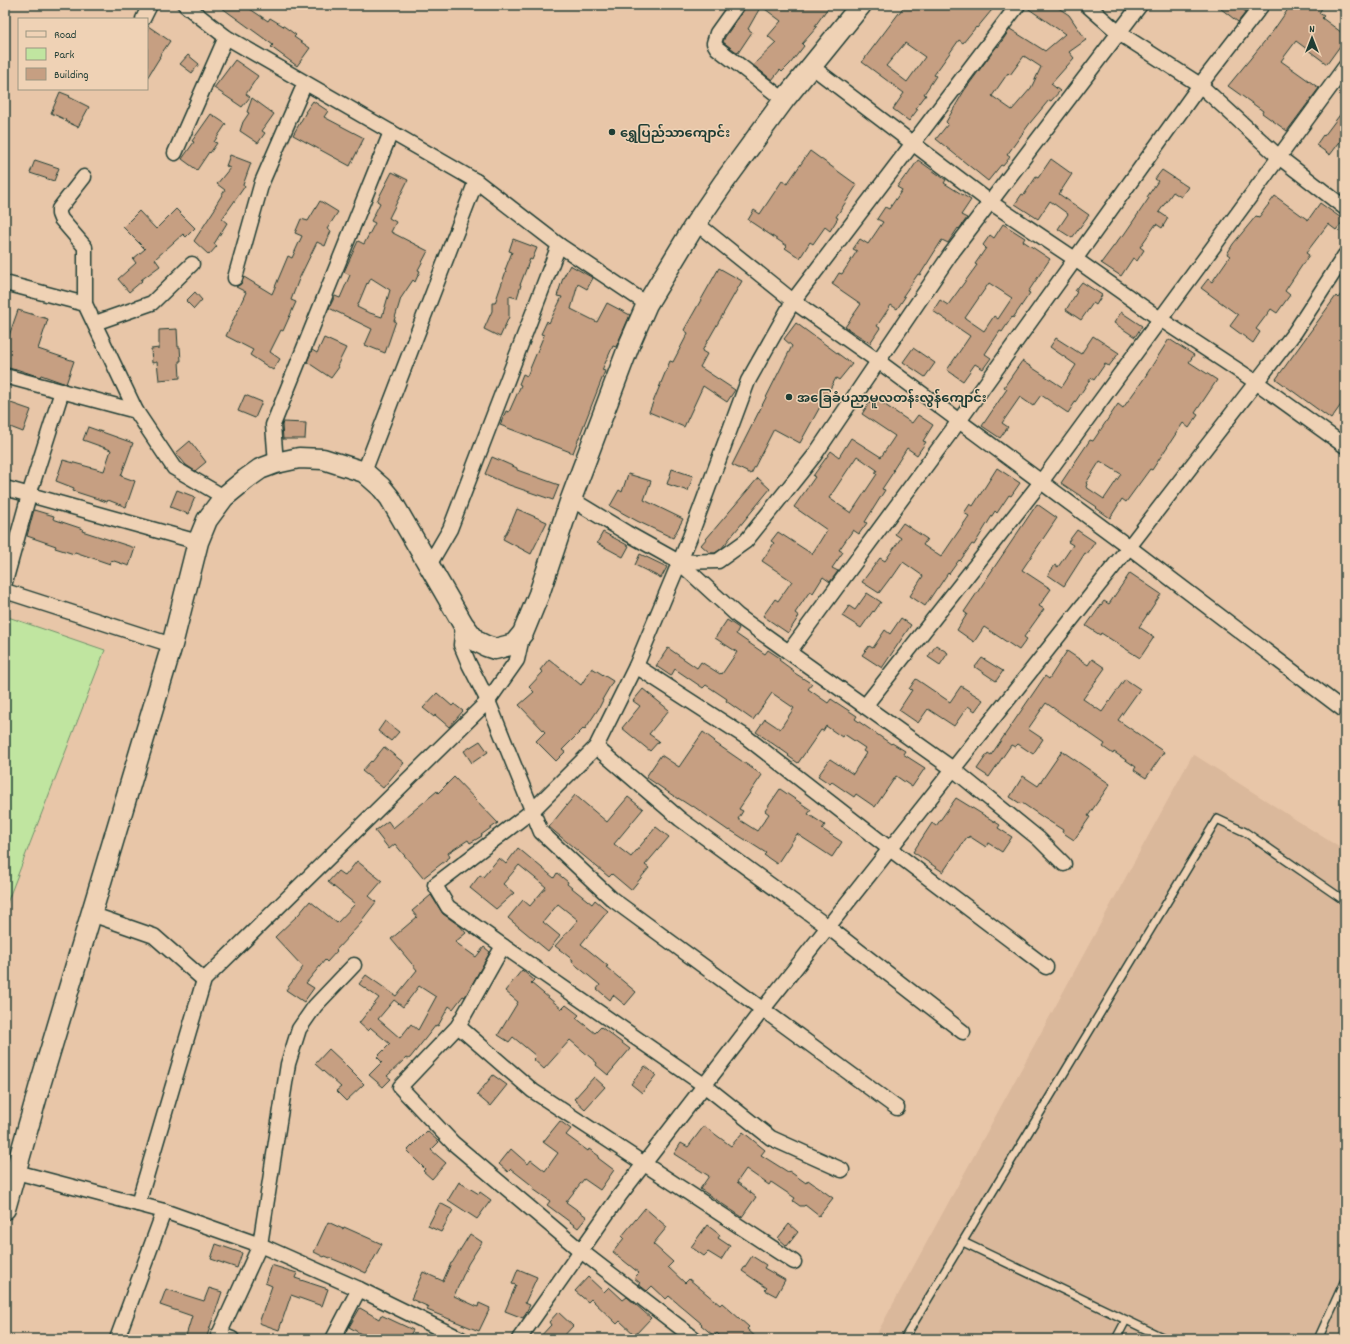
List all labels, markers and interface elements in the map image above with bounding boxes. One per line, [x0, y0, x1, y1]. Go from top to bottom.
legend [18, 18, 148, 90]
north arrow [1292, 18, 1332, 58]
text: N [1309, 22, 1315, 38]
text: Road [54, 27, 76, 44]
text: Park [54, 47, 75, 64]
text: Building [54, 67, 89, 84]
place label: ရွှေပြည်သာကျောင်း [620, 123, 730, 144]
marker: ရွှေပြည်သာကျောင်း [607, 127, 617, 137]
place label: အခြေခံပညာမူလတန်းလွန်ကျောင်း [797, 388, 987, 409]
marker: အခြေခံပညာမူလတန်းလွန်ကျောင်း [784, 392, 794, 402]

